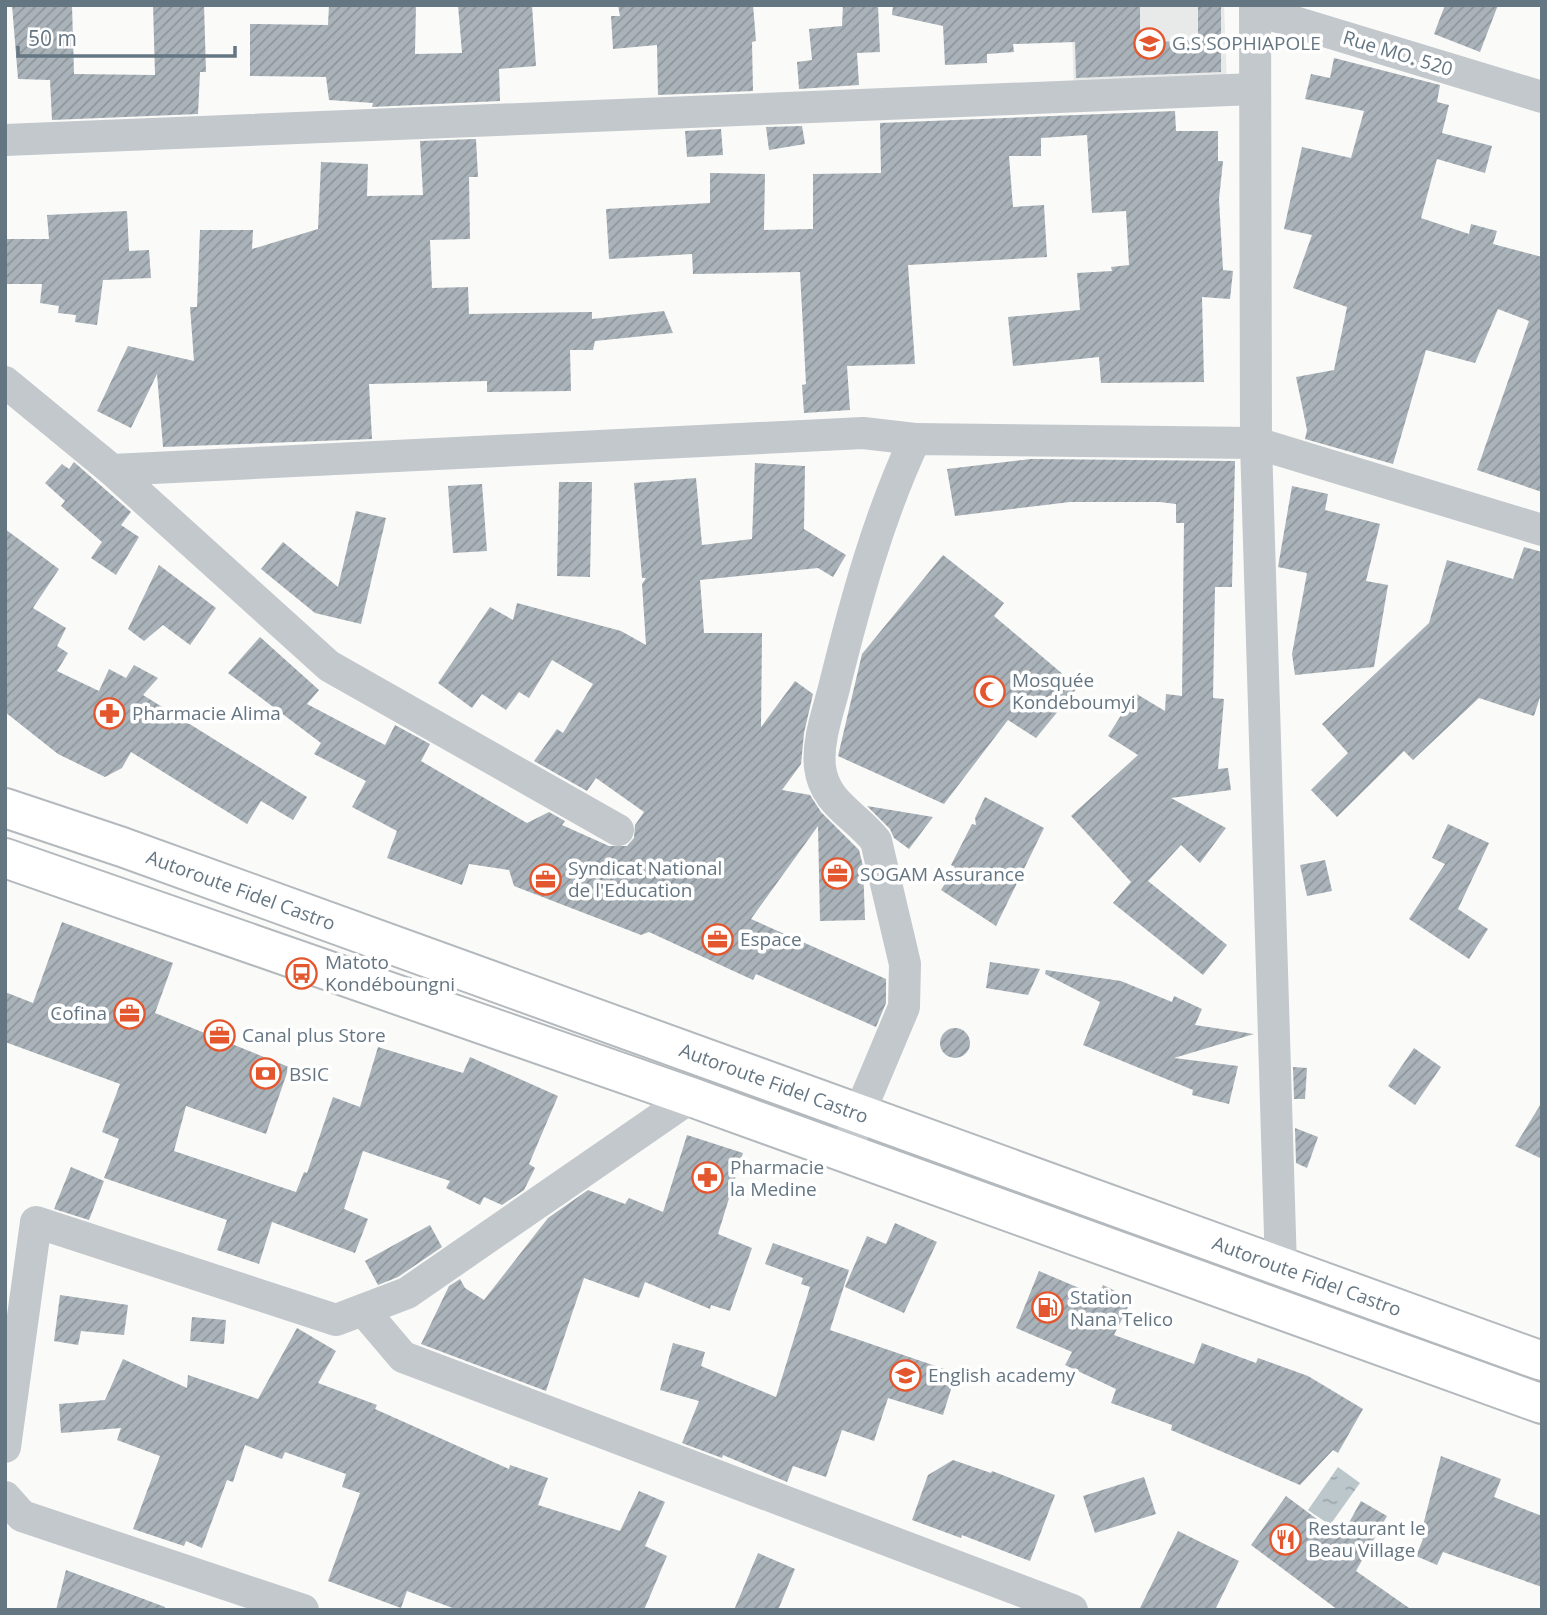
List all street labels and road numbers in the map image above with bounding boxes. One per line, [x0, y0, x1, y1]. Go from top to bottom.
street label: Rue MO. 520 [1340, 24, 1456, 82]
street label: Autoroute Fidel Castro [143, 844, 339, 936]
street label: Autoroute Fidel Castro [676, 1037, 872, 1129]
street label: Autoroute Fidel Castro [1209, 1230, 1405, 1322]

